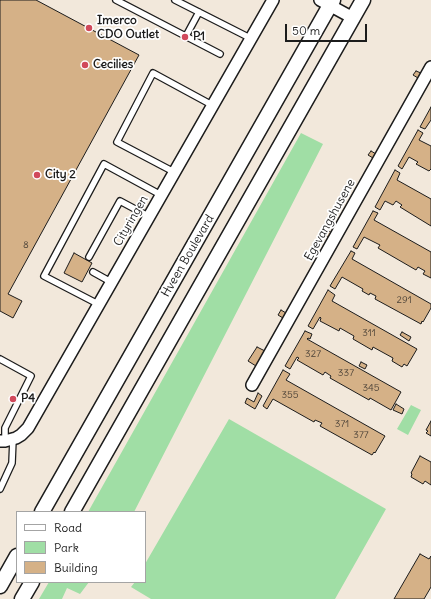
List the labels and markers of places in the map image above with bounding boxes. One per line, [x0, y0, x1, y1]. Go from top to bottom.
place label: Imerco CDO Outlet [97, 14, 159, 42]
marker: Imerco CDO Outlet [84, 23, 94, 33]
place label: P1 [193, 30, 205, 44]
marker: P1 [180, 32, 190, 42]
place label: Cecilies [93, 58, 133, 72]
marker: Cecilies [80, 60, 90, 70]
place label: City 2 [45, 168, 76, 182]
marker: City 2 [32, 170, 42, 180]
place label: P4 [21, 392, 35, 406]
marker: P4 [8, 394, 18, 404]

